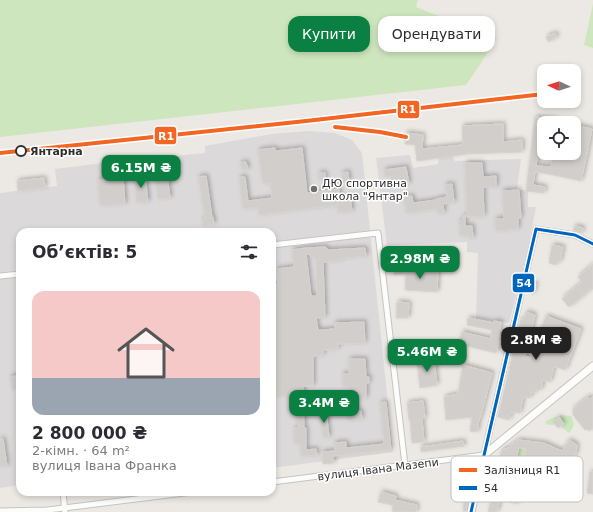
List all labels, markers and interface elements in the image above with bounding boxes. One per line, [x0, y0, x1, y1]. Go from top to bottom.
chip: Купити [288, 16, 370, 52]
chip: Орендувати [378, 16, 495, 52]
north arrow [537, 64, 581, 108]
map controls [537, 64, 581, 160]
line badge: R1 [397, 100, 420, 119]
text: R1 [400, 103, 416, 116]
button: locate [537, 116, 581, 160]
line badge: R1 [154, 126, 177, 145]
text: R1 [158, 130, 174, 143]
marker: Янтарна [15, 145, 27, 157]
place label: Янтарна [30, 145, 83, 158]
pin: 6.15M ₴ [104, 155, 178, 189]
text: 6.15M ₴ [111, 160, 171, 175]
place label: ДЮ спортивна школа "Янтар" [322, 177, 408, 203]
marker: ДЮ спортивна школа "Янтар" [309, 184, 319, 194]
icon: filters [238, 241, 260, 263]
text: Об’єктів: 5 [32, 242, 137, 262]
pin: 2.98M ₴ [383, 246, 457, 280]
text: 2.98M ₴ [390, 251, 450, 266]
line badge: 54 [512, 273, 535, 293]
text: 54 [516, 277, 532, 290]
icon: home [110, 317, 182, 389]
pin: 2.8M ₴ [503, 327, 569, 361]
text: 2.8M ₴ [510, 332, 562, 347]
pin: 5.46M ₴ [390, 339, 464, 373]
text: 5.46M ₴ [397, 344, 457, 359]
pin: 3.4M ₴ [291, 390, 357, 424]
text: 3.4M ₴ [298, 395, 350, 410]
text: 2 800 000 ₴ [32, 423, 147, 443]
text: 2-кімн. · 64 m² [32, 443, 130, 458]
street label: вулиця Івана Мазепи [317, 456, 439, 483]
legend [451, 456, 583, 502]
text: вулиця Івана Франка [32, 458, 177, 473]
text: Залізниця R1 [484, 464, 560, 477]
text: 54 [484, 482, 498, 495]

